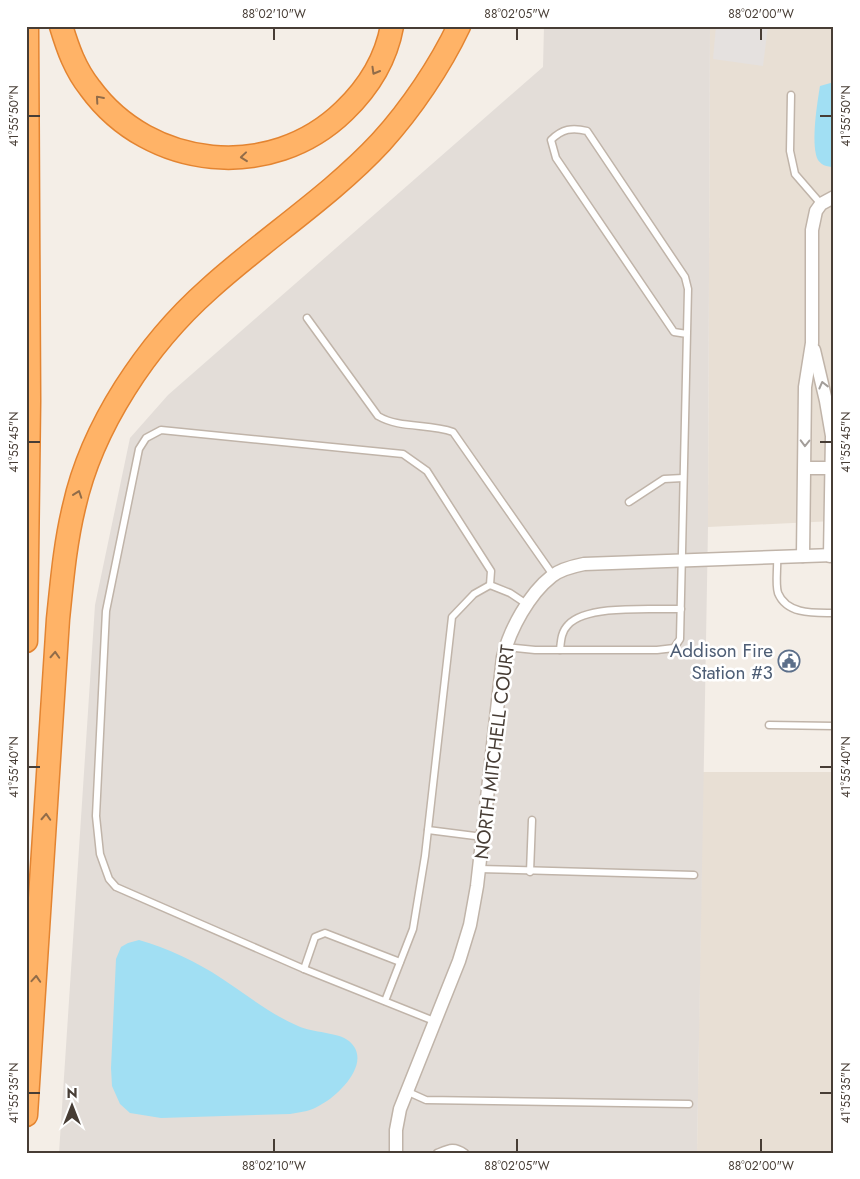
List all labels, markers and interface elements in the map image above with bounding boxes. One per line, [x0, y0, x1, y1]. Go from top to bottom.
text: 88°02'10"W [242, 5, 306, 23]
text: 88°02'05"W [484, 5, 550, 23]
text: 88°02'00"W [728, 5, 794, 23]
one-way arrow [371, 66, 381, 75]
text: 41°55'50"N [5, 85, 23, 147]
text: 41°55'50"N [837, 85, 855, 147]
one-way arrow [96, 96, 105, 105]
one-way arrow [240, 151, 248, 162]
one-way arrow [818, 381, 829, 390]
text: 41°55'45"N [5, 411, 23, 473]
text: 41°55'45"N [837, 411, 855, 473]
one-way arrow [800, 440, 810, 448]
one-way arrow [72, 490, 82, 499]
place label: Addison Fire Station #3 [670, 637, 773, 686]
street label: NORTH MITCHELL COURT [468, 643, 521, 861]
public building icon: Addison Fire Station #3 [777, 649, 801, 673]
one-way arrow [50, 650, 61, 658]
text: 41°55'40"N [5, 736, 23, 798]
text: 41°55'40"N [837, 736, 855, 798]
one-way arrow [41, 813, 51, 820]
one-way arrow [30, 975, 41, 983]
text: 41°55'35"N [5, 1063, 23, 1123]
text: 41°55'35"N [837, 1063, 855, 1123]
north arrow [48, 1082, 98, 1132]
text: N [66, 1083, 78, 1103]
text: 88°02'10"W [242, 1157, 306, 1175]
text: 88°02'05"W [484, 1157, 550, 1175]
text: 88°02'00"W [728, 1157, 794, 1175]

